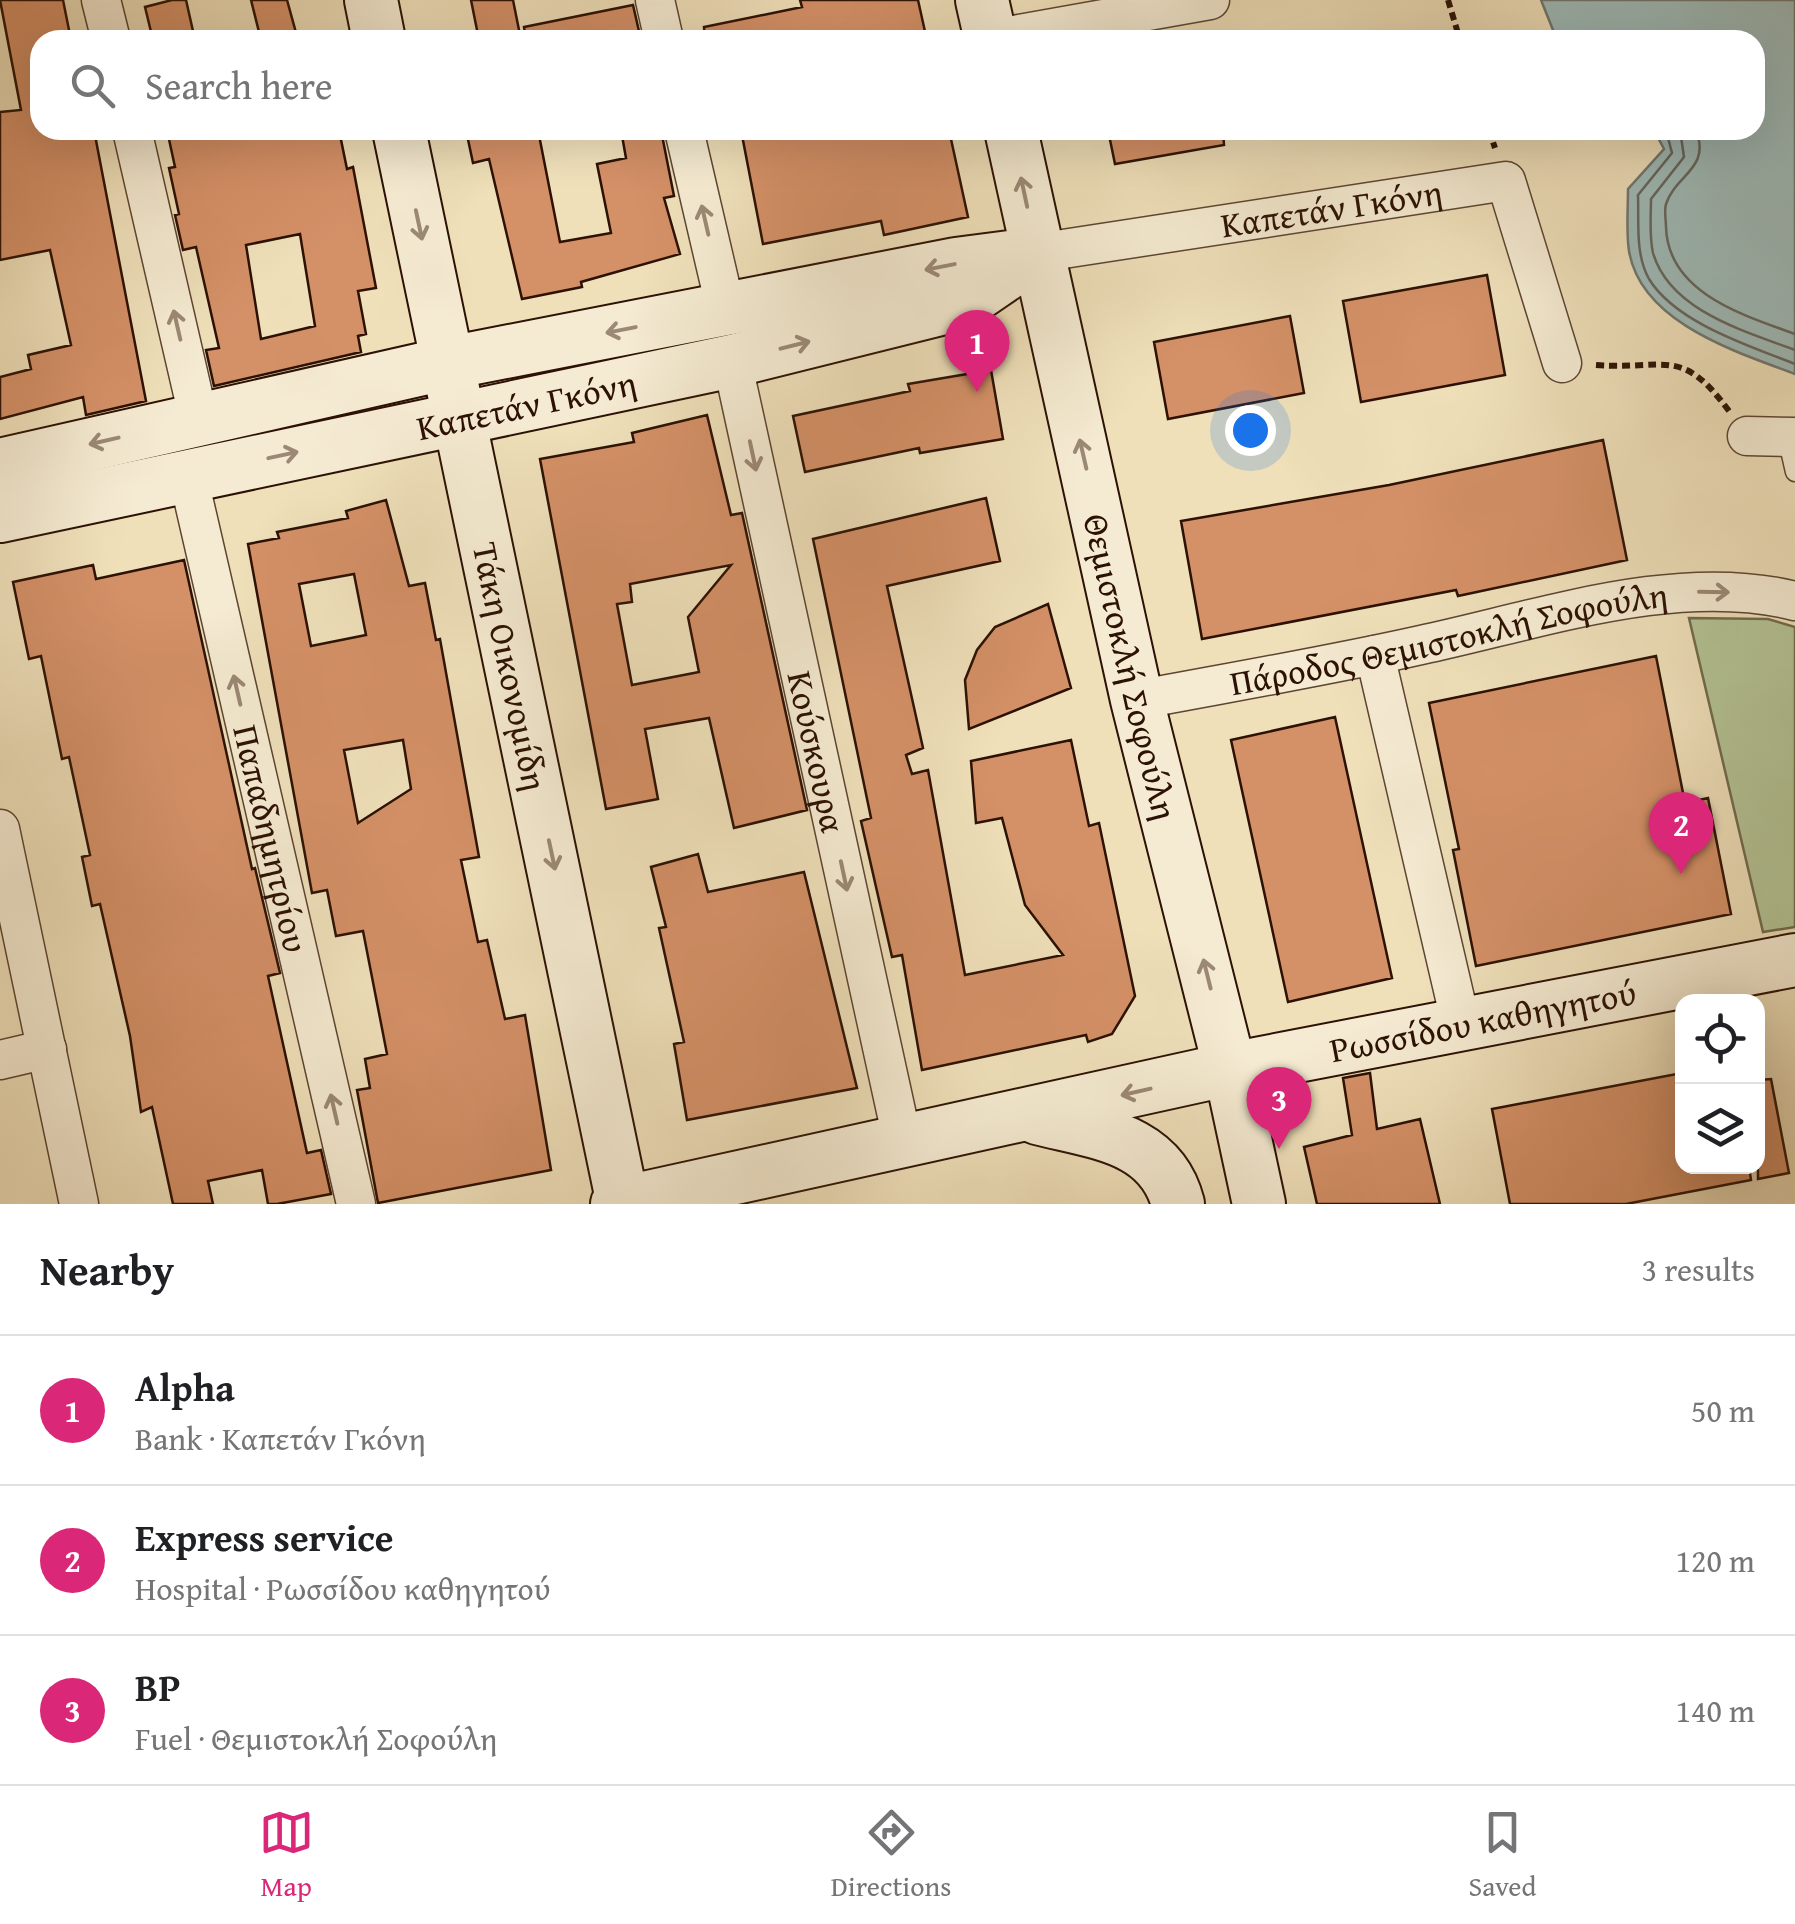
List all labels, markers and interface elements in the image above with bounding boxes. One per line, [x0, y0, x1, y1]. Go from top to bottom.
search box [30, 30, 1765, 140]
text: Search here [145, 57, 333, 113]
icon: search [65, 58, 120, 113]
street label: Καπετάν Γκόνη [1217, 166, 1446, 250]
one-way arrow [1013, 176, 1032, 208]
one-way arrow [695, 205, 713, 237]
one-way arrow [411, 208, 430, 240]
one-way arrow [925, 259, 957, 278]
one-way arrow [167, 310, 185, 342]
pin: 1 [944, 310, 1010, 392]
one-way arrow [606, 322, 638, 341]
one-way arrow [778, 335, 810, 353]
street label: Καπετάν Γκόνη [412, 356, 641, 453]
your location [1225, 405, 1276, 456]
one-way arrow [89, 433, 121, 451]
one-way arrow [1073, 438, 1091, 470]
one-way arrow [744, 439, 763, 471]
one-way arrow [266, 445, 298, 463]
street label: Θεμιστοκλή Σοφούλη [1071, 509, 1192, 825]
street label: Τάκη Οικονομίδη [460, 538, 562, 795]
street label: Πάροδος Θεμιστοκλή Σοφούλη [1226, 568, 1670, 708]
one-way arrow [1698, 582, 1730, 602]
street label: Κούσκουρα [775, 666, 860, 838]
one-way arrow [227, 675, 245, 707]
street label: Παπαδημητρίου [221, 720, 323, 957]
pin: 2 [1648, 792, 1714, 874]
one-way arrow [543, 838, 562, 870]
one-way arrow [836, 859, 855, 891]
one-way arrow [1196, 959, 1215, 990]
street label: Ρωσσίδου καθηγητού [1325, 966, 1640, 1075]
map controls [1675, 994, 1765, 1174]
button: locate [1675, 994, 1765, 1084]
pin: 3 [1246, 1066, 1312, 1149]
one-way arrow [1121, 1084, 1153, 1102]
button: layers [1675, 1084, 1765, 1174]
one-way arrow [324, 1094, 342, 1126]
text: Nearby [40, 1239, 174, 1300]
text: 3 results [1642, 1246, 1755, 1293]
text: Alpha [135, 1359, 235, 1415]
text: 1 [64, 1387, 81, 1434]
text: 50 m [1691, 1387, 1755, 1434]
text: Bank · Καπετάν Γκόνη [135, 1415, 426, 1462]
text: Express service [135, 1509, 394, 1565]
text: 2 [64, 1537, 81, 1584]
text: 120 m [1676, 1537, 1755, 1584]
text: Hospital · Ρωσσίδου καθηγητού [135, 1565, 550, 1612]
text: BP [135, 1659, 181, 1715]
text: 3 [64, 1687, 81, 1734]
text: 140 m [1676, 1687, 1755, 1734]
text: Fuel · Θεμιστοκλή Σοφούλη [135, 1715, 497, 1762]
tab: Map [259, 1805, 314, 1906]
tab: Directions [831, 1805, 951, 1906]
tab: Saved [1469, 1805, 1536, 1906]

